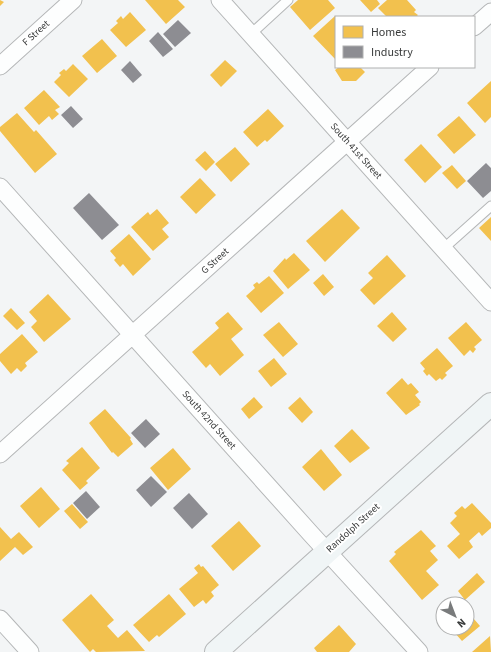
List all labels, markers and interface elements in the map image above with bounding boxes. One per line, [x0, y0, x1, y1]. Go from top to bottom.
legend [335, 16, 475, 68]
street label: F Street [19, 17, 53, 49]
text: Homes [371, 24, 406, 41]
text: Industry [371, 44, 413, 61]
street label: South 41st Street [327, 120, 385, 183]
street label: G Street [198, 244, 232, 277]
street label: South 42nd Street [179, 387, 240, 453]
street label: Randolph Street [323, 500, 383, 556]
north arrow [435, 596, 475, 636]
text: N [454, 615, 469, 631]

